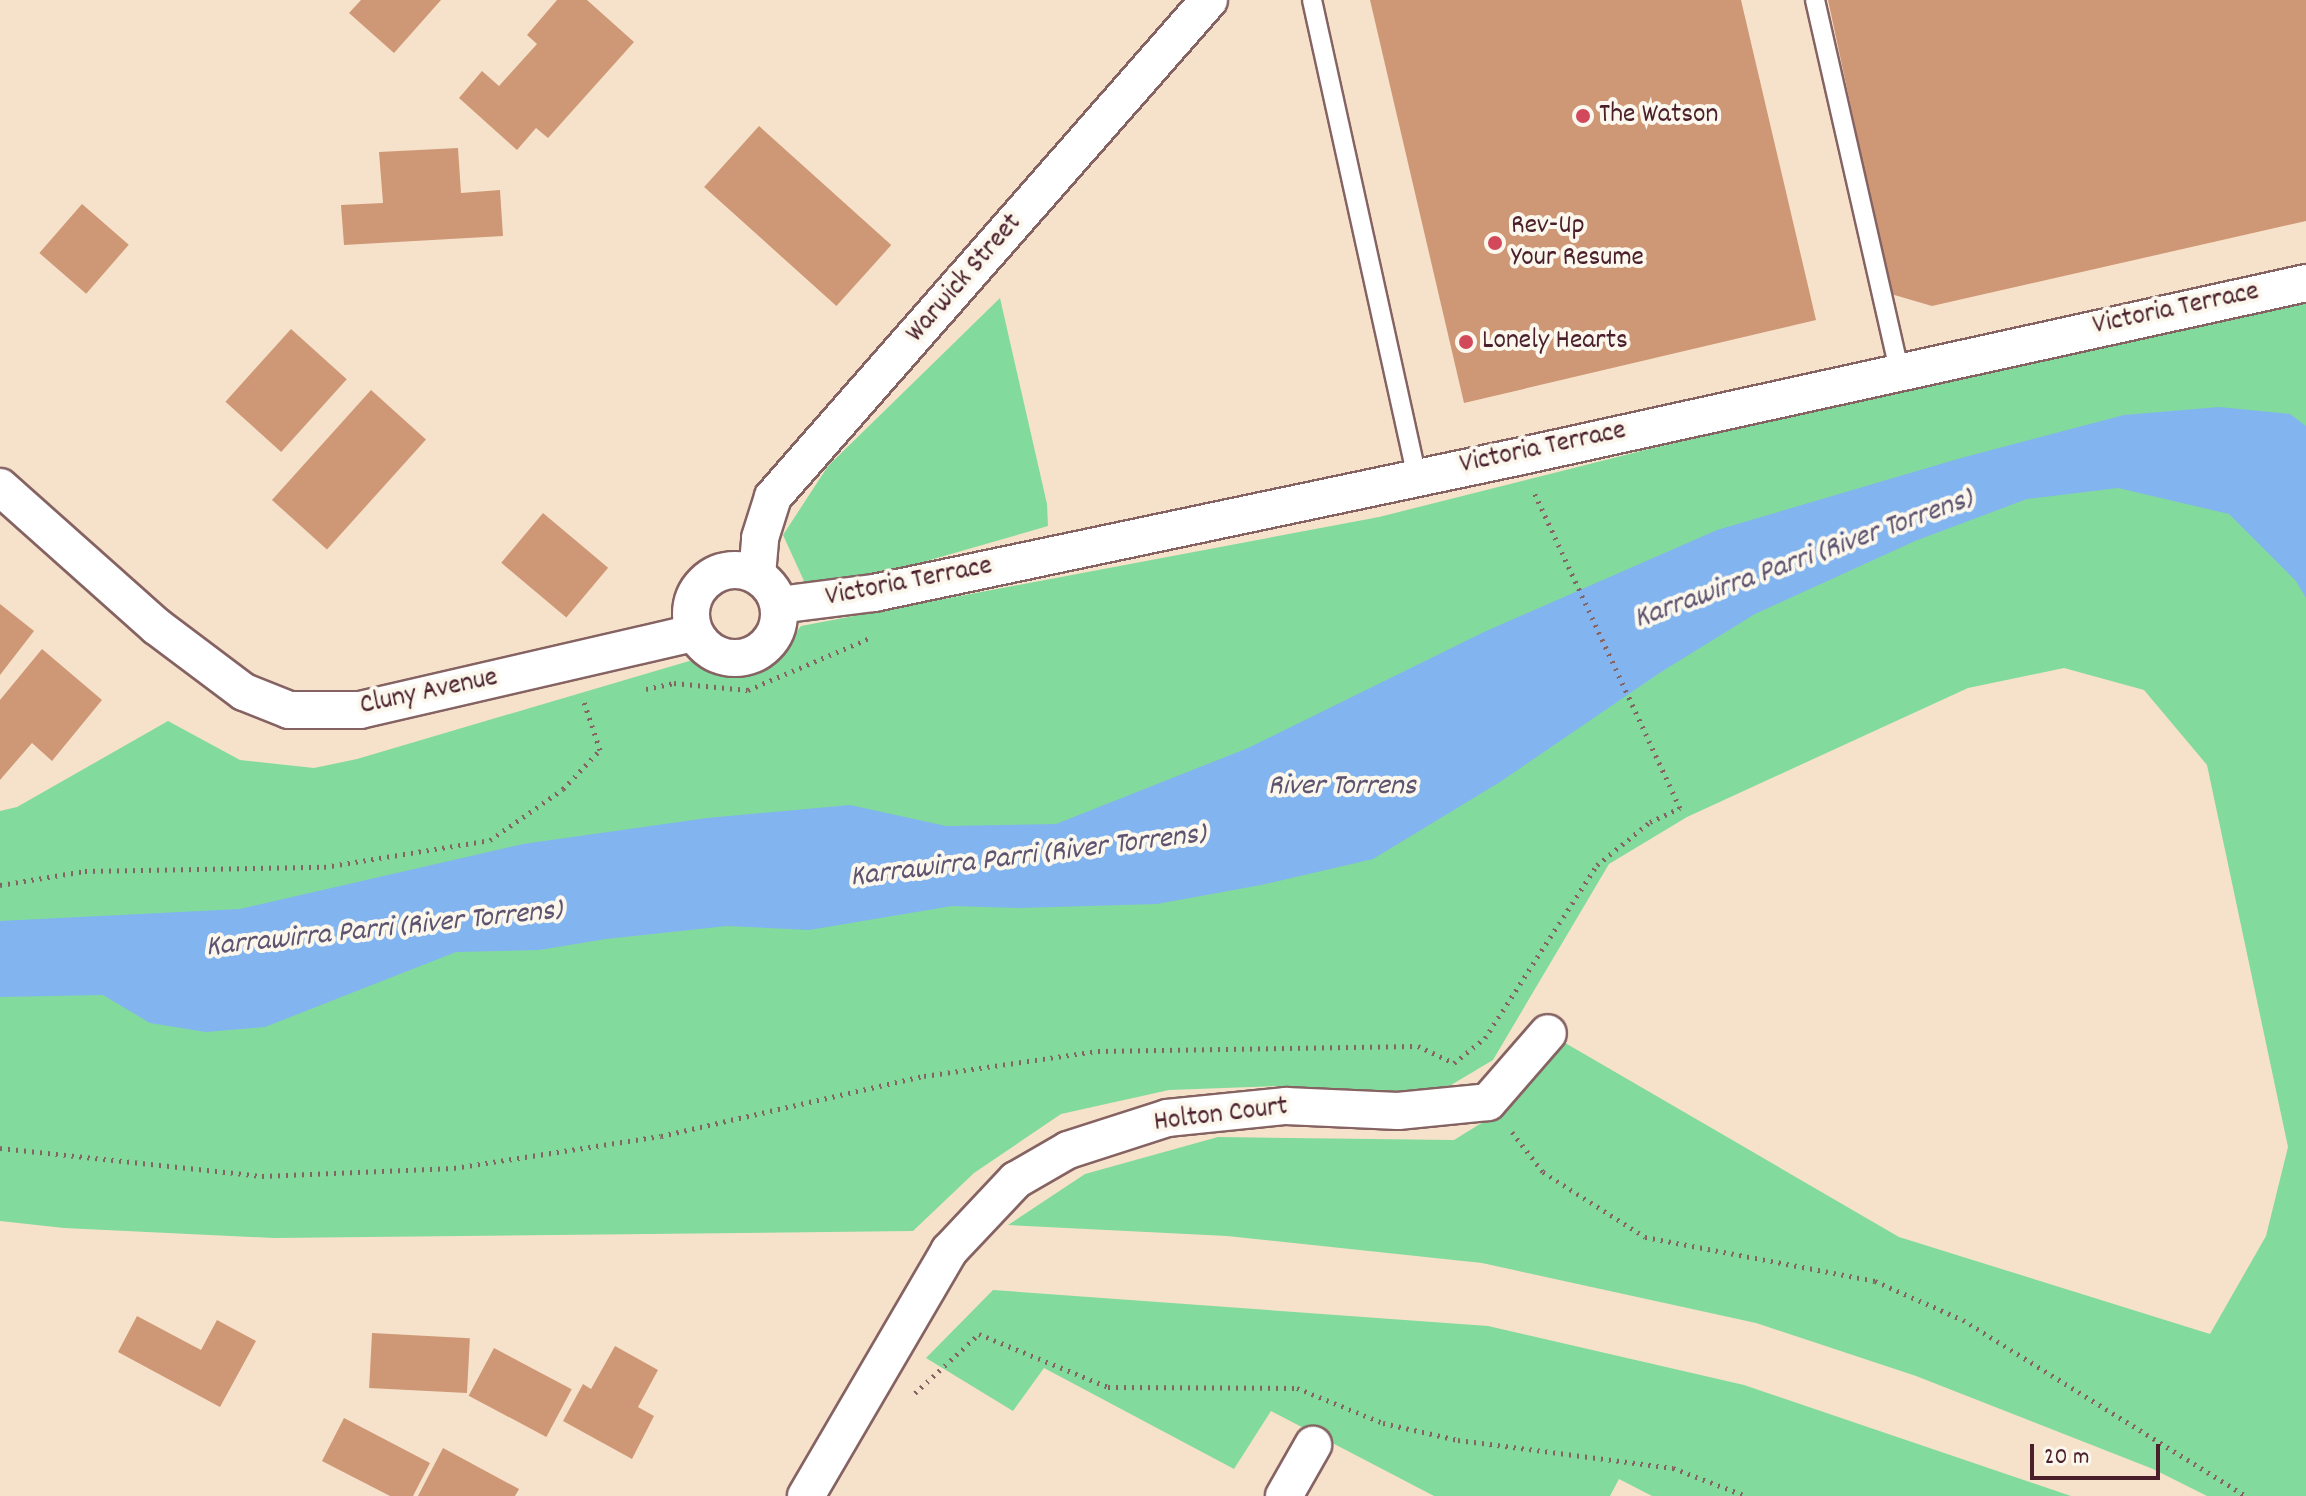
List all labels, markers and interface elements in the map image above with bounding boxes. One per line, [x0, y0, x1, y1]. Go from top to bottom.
place label: The Watson [1599, 99, 1718, 133]
marker: The Watson [1574, 107, 1592, 125]
street label: Warwick Street [900, 208, 1030, 350]
place label: Rev-Up Your Resume [1511, 210, 1644, 276]
marker: Rev-Up Your Resume [1486, 234, 1504, 252]
street label: Victoria Terrace [2090, 276, 2262, 344]
place label: Lonely Hearts [1482, 325, 1628, 359]
marker: Lonely Hearts [1457, 333, 1475, 351]
street label: Victoria Terrace [1457, 415, 1629, 483]
water label: Karrawirra Parri (River Torrens) [1630, 483, 1978, 639]
street label: Victoria Terrace [823, 550, 995, 616]
street label: Cluny Avenue [357, 662, 501, 724]
water label: River Torrens [1268, 770, 1416, 806]
water label: Karrawirra Parri (River Torrens) [848, 818, 1208, 898]
water label: Karrawirra Parri (River Torrens) [204, 894, 564, 968]
street label: Holton Court [1152, 1091, 1290, 1141]
scale bar [2034, 1428, 2164, 1478]
text: 20 m [2044, 1441, 2090, 1475]

